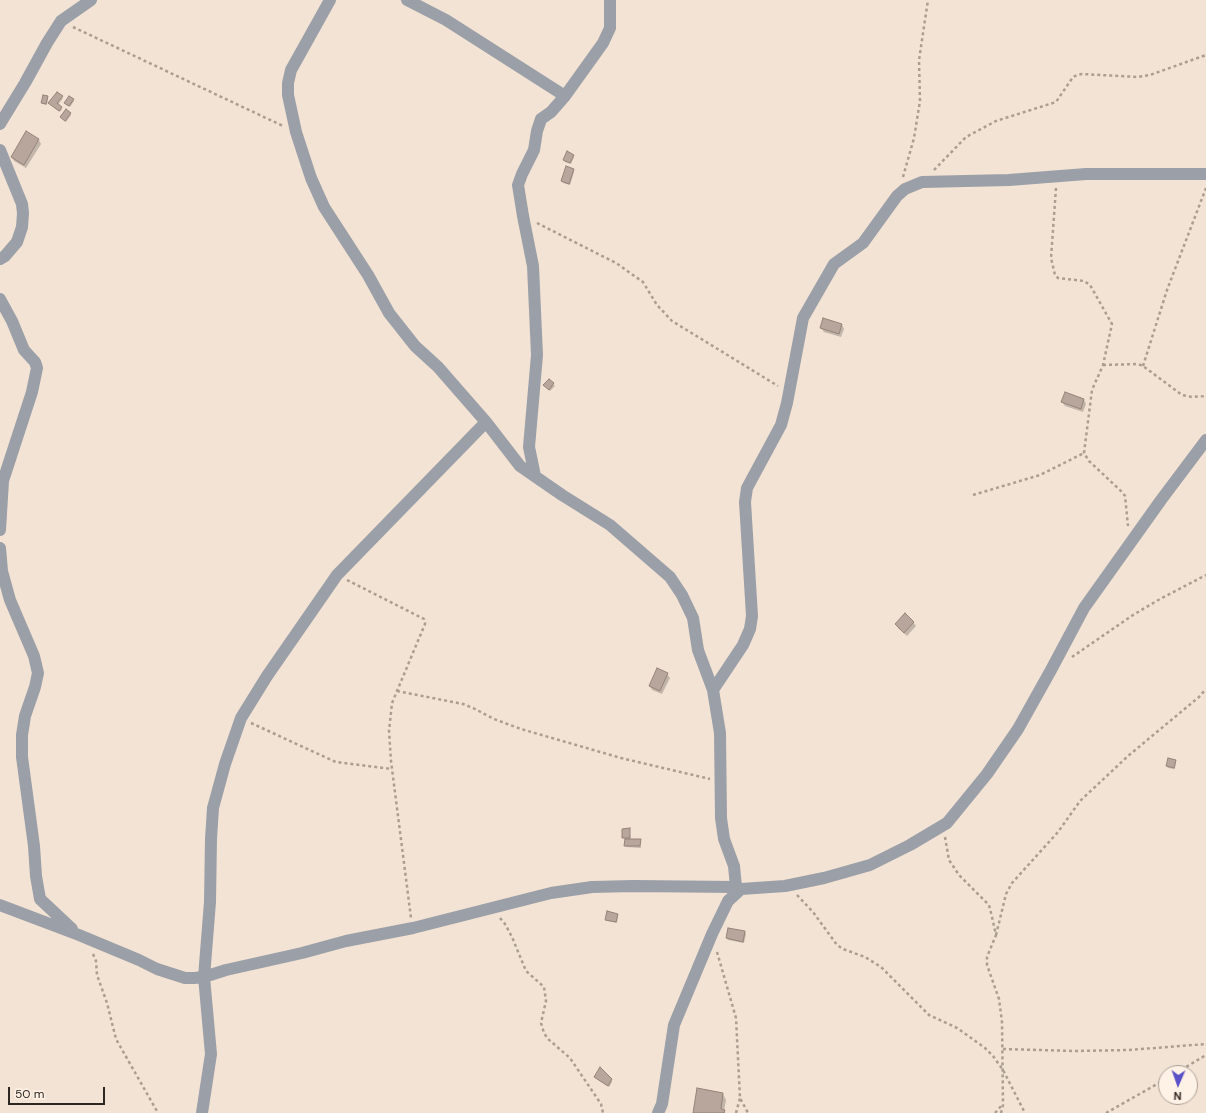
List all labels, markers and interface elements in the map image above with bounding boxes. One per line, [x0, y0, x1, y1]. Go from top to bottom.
north arrow [1158, 1065, 1198, 1105]
scale bar [10, 1079, 107, 1105]
text: 50 m [15, 1086, 44, 1102]
text: N [1173, 1089, 1182, 1103]

